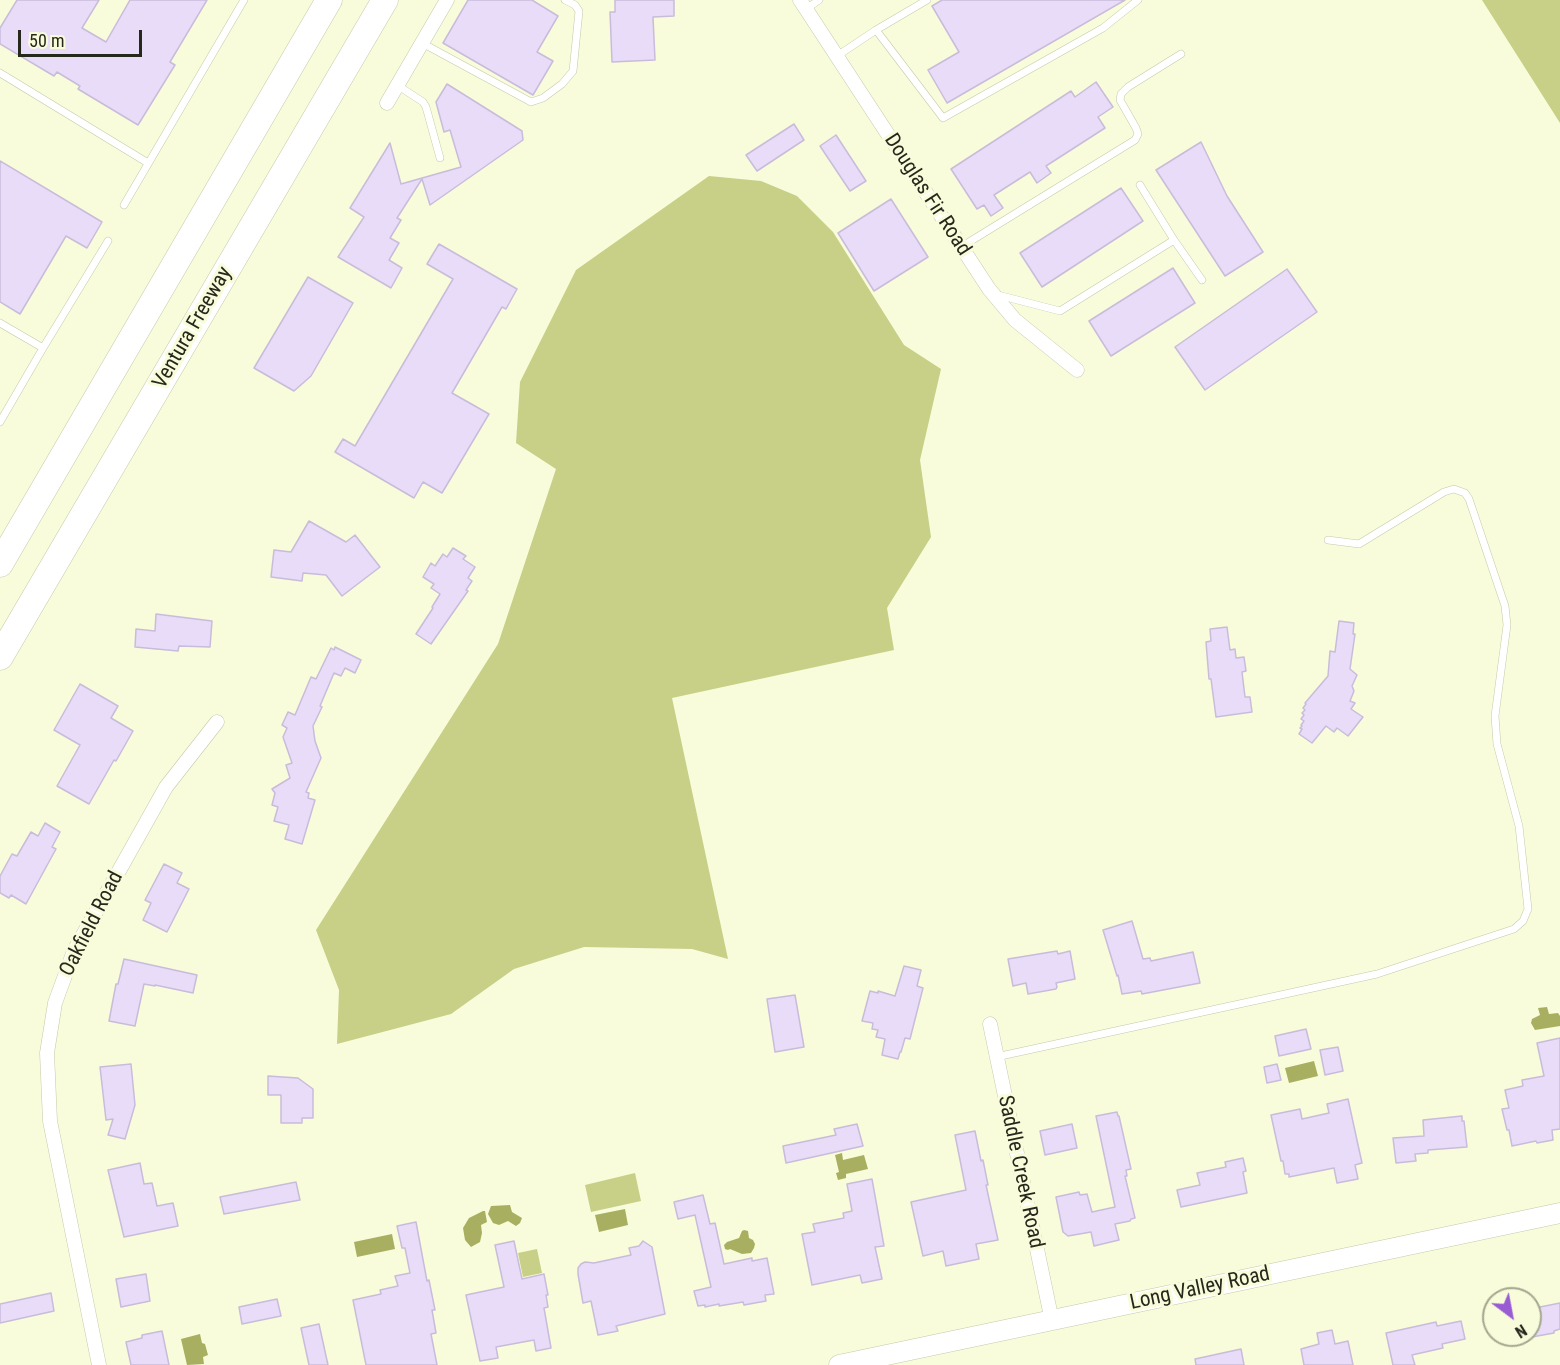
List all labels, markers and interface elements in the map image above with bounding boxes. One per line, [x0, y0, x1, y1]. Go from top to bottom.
scale bar [21, 18, 146, 56]
text: 50 m [29, 30, 64, 51]
street label: Douglas Fir Road [878, 129, 976, 261]
street label: Ventura Freeway [148, 263, 238, 393]
street label: Oakfield Road [55, 867, 129, 981]
street label: Saddle Creek Road [992, 1093, 1048, 1251]
street label: Long Valley Road [1128, 1262, 1272, 1316]
north arrow [1482, 1287, 1542, 1347]
text: N [1512, 1320, 1530, 1342]

